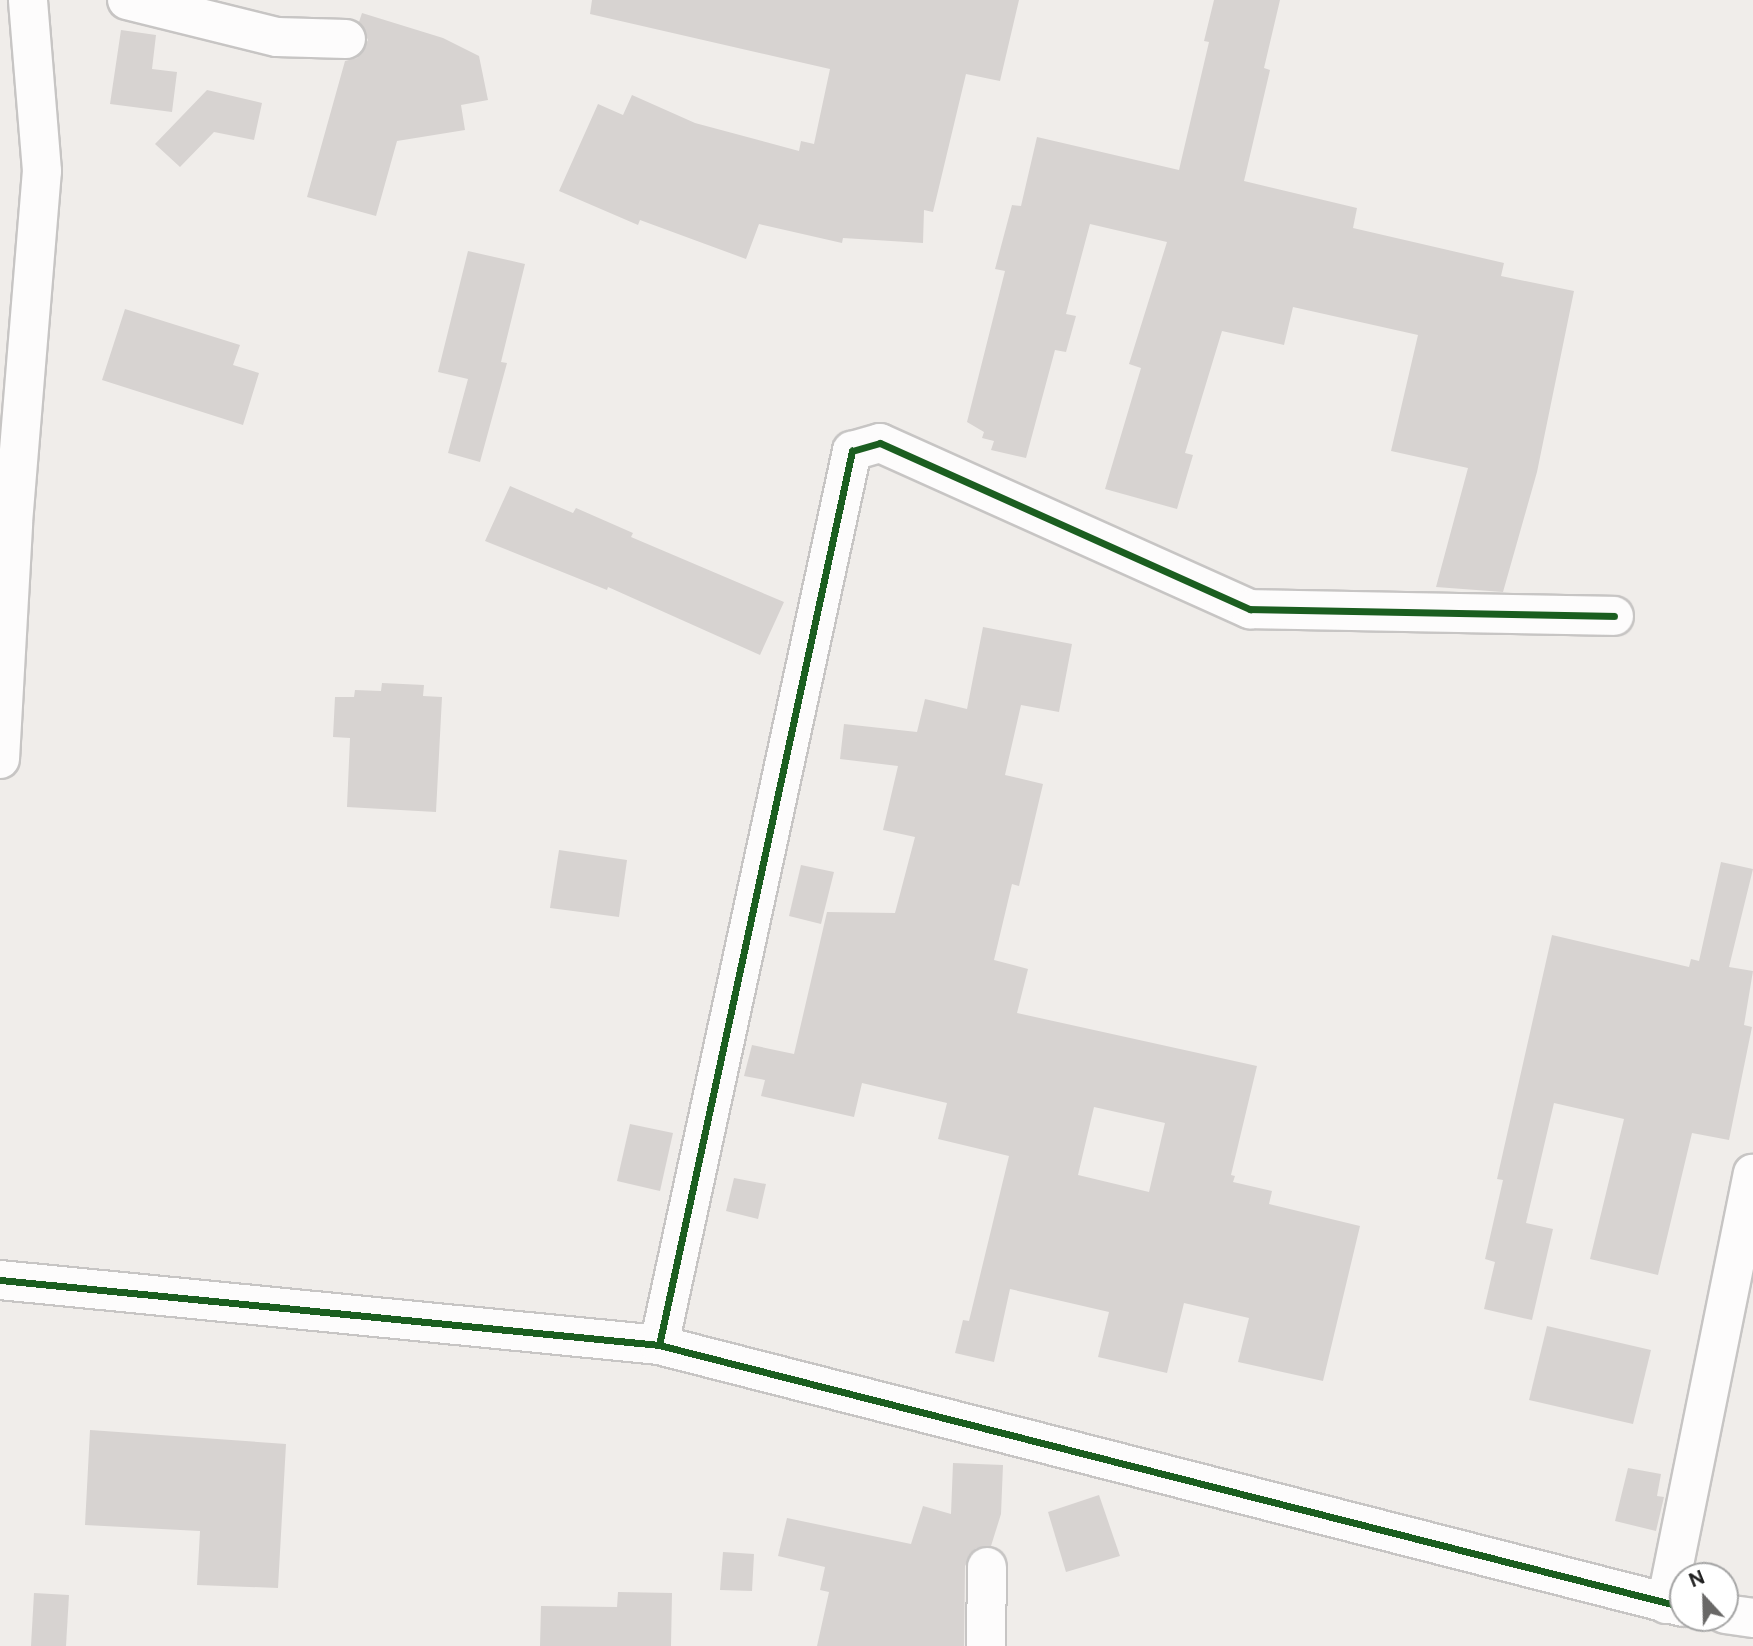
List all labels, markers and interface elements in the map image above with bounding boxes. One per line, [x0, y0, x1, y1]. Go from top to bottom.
north arrow [1669, 1562, 1739, 1632]
text: N [1686, 1566, 1708, 1592]

